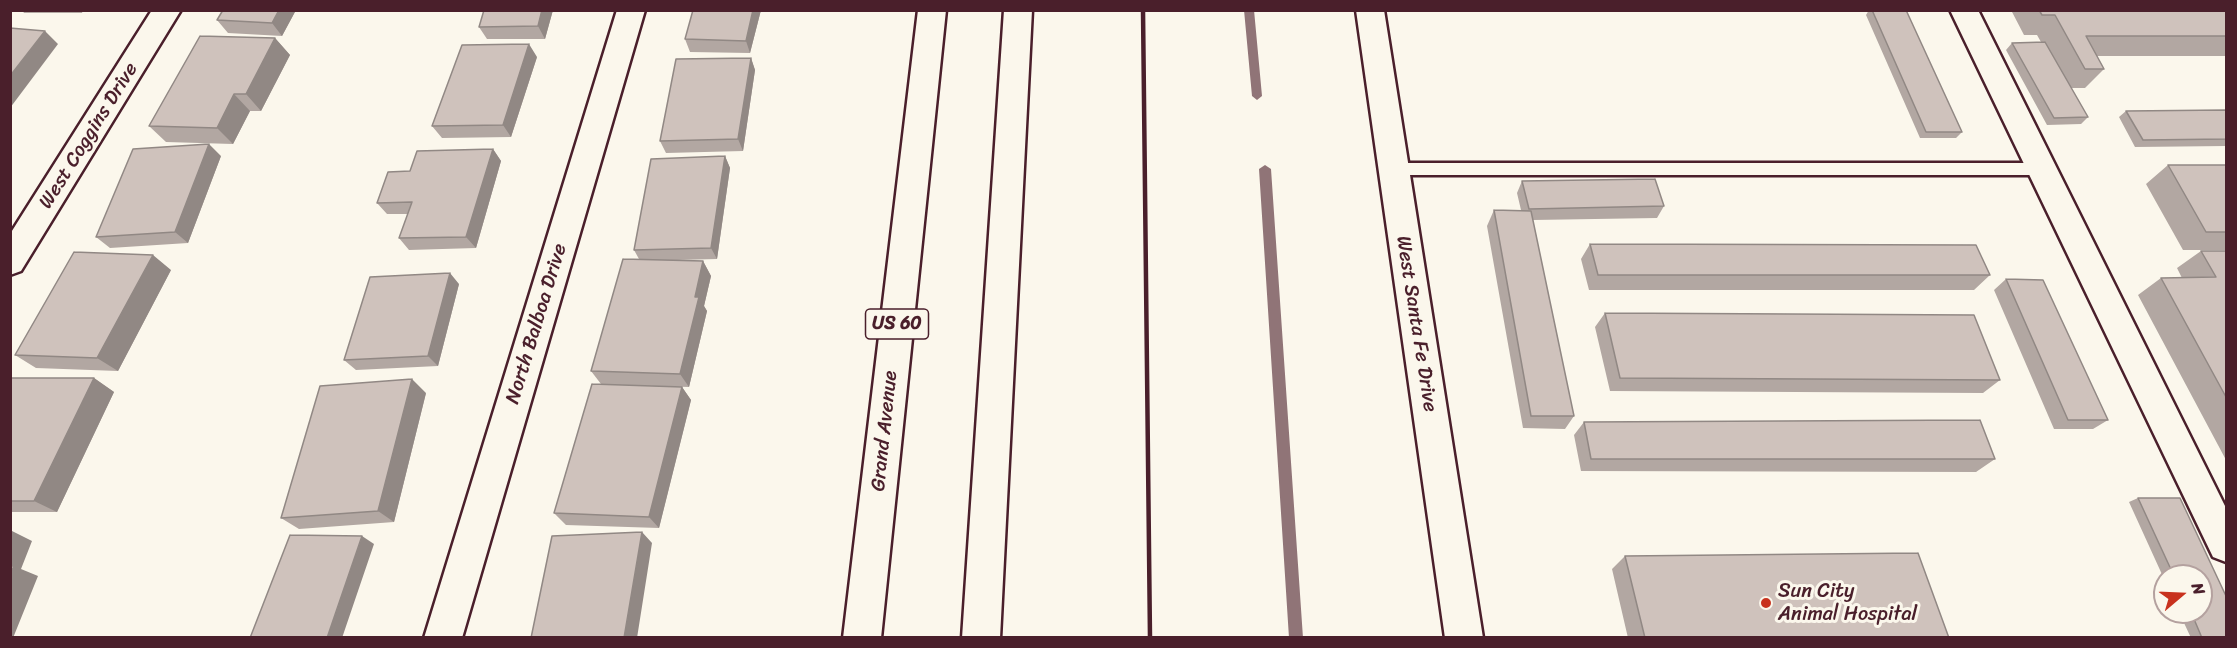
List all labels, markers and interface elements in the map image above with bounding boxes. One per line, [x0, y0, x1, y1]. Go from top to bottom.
street label: West Coggins Drive [34, 59, 144, 213]
street label: West Santa Fe Drive [1390, 234, 1442, 414]
street label: North Balboa Drive [501, 241, 573, 407]
road number: US 60 [866, 309, 928, 339]
street label: Grand Avenue [867, 370, 903, 492]
north arrow [2153, 564, 2213, 624]
text: N [2183, 579, 2214, 599]
place label: Sun City Animal Hospital [1778, 580, 1917, 627]
marker: Sun City Animal Hospital [1759, 596, 1773, 610]

